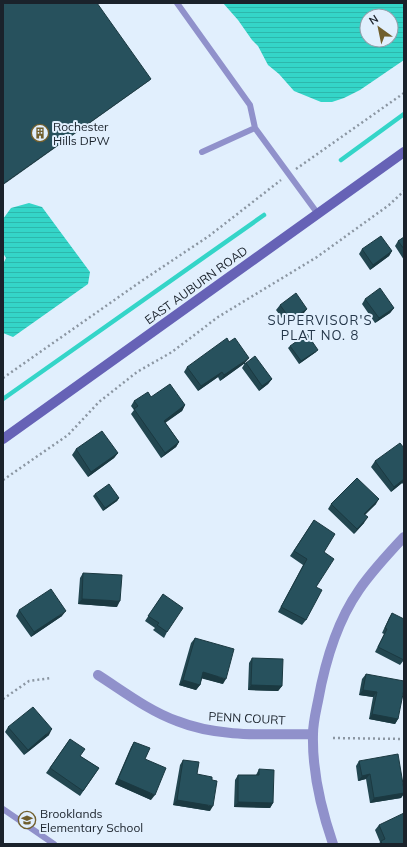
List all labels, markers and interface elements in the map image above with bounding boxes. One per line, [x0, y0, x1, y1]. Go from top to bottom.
north arrow [359, 8, 399, 48]
text: N [366, 11, 381, 28]
place label: Rochester Hills DPW [53, 119, 110, 148]
building icon: Rochester Hills DPW [30, 123, 50, 143]
street label: EAST AUBURN ROAD [142, 243, 250, 327]
district label: SUPERVISOR'S PLAT NO. 8 [267, 312, 373, 343]
street label: PENN COURT [208, 708, 287, 728]
place label: Brooklands Elementary School [40, 806, 143, 835]
school or university icon: Brooklands Elementary School [17, 810, 37, 830]

